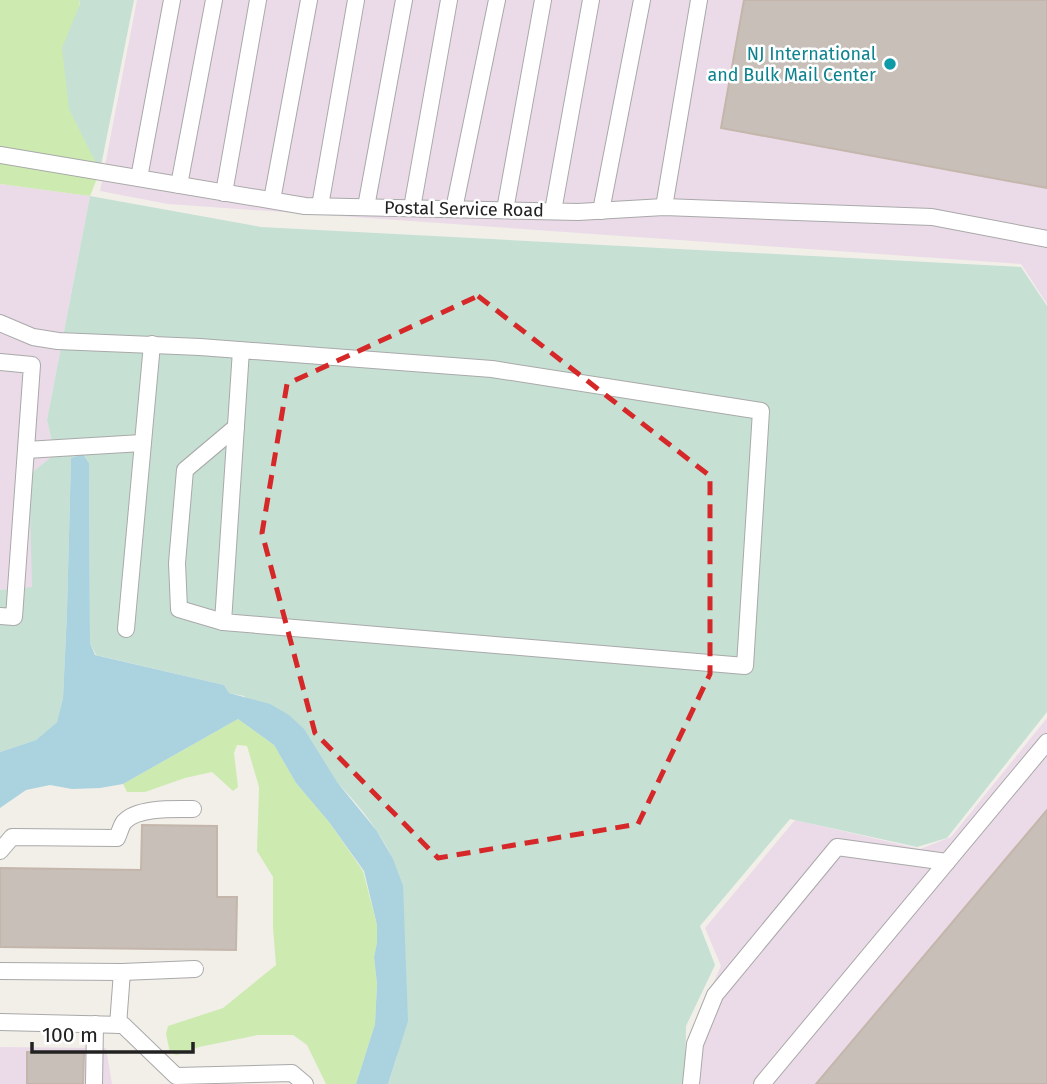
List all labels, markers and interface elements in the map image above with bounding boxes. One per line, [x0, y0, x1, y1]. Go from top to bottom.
place label: NJ International and Bulk Mail Center [707, 43, 876, 86]
marker: NJ International and Bulk Mail Center [882, 56, 898, 72]
street label: Postal Service Road [384, 197, 544, 221]
scale bar [32, 1010, 192, 1054]
text: 100 m [42, 1022, 98, 1048]

